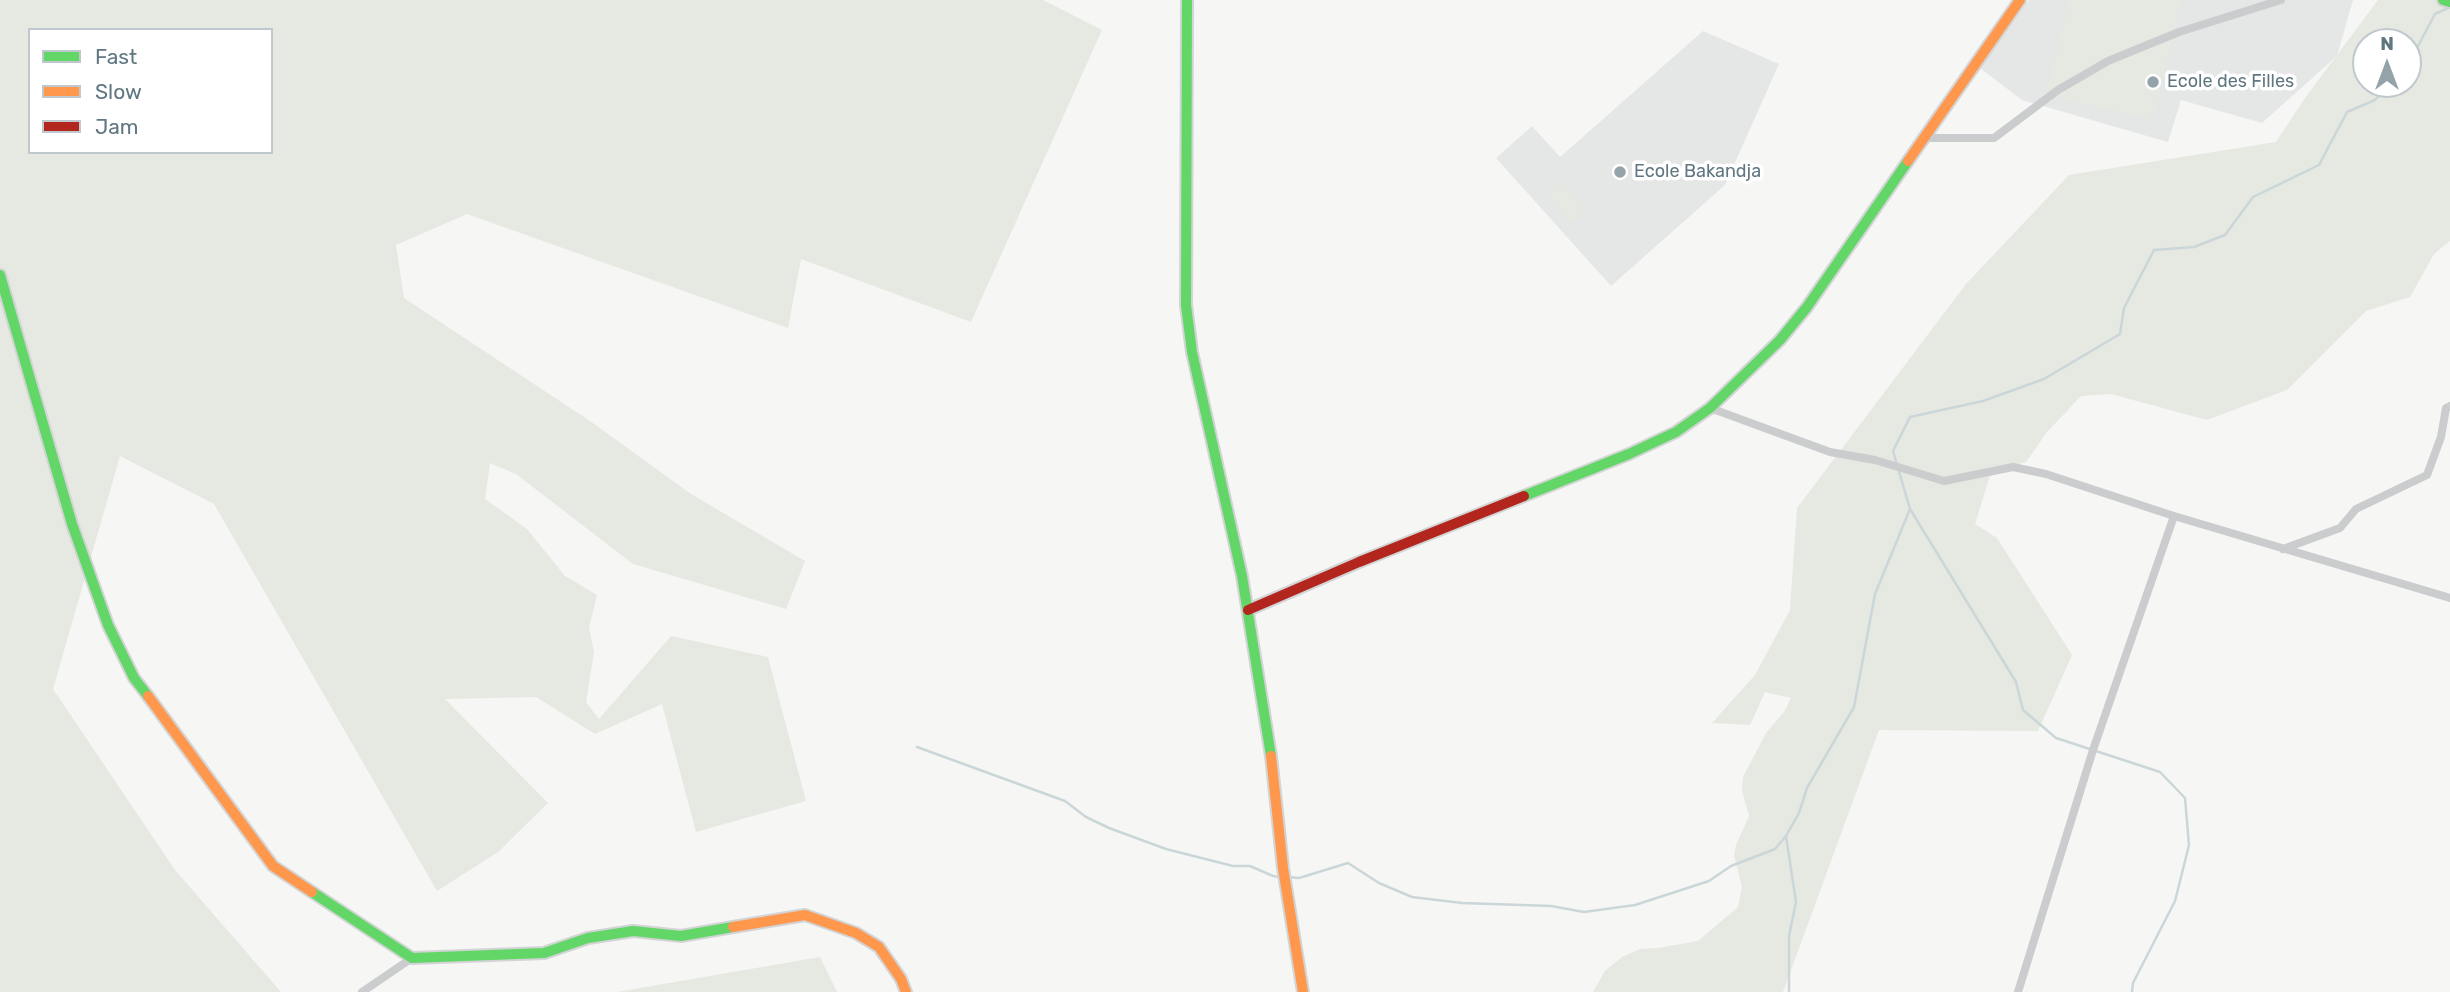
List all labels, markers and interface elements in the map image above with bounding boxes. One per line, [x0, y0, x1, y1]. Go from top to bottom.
legend [28, 28, 273, 154]
north arrow [2352, 28, 2422, 98]
text: N [2380, 32, 2394, 55]
text: Fast [95, 44, 137, 69]
place label: Ecole des Filles [2167, 71, 2294, 93]
marker: Ecole des Filles [2145, 74, 2161, 90]
text: Slow [95, 79, 142, 104]
text: Jam [95, 114, 139, 139]
place label: Ecole Bakandja [1634, 161, 1761, 183]
marker: Ecole Bakandja [1612, 164, 1628, 180]

